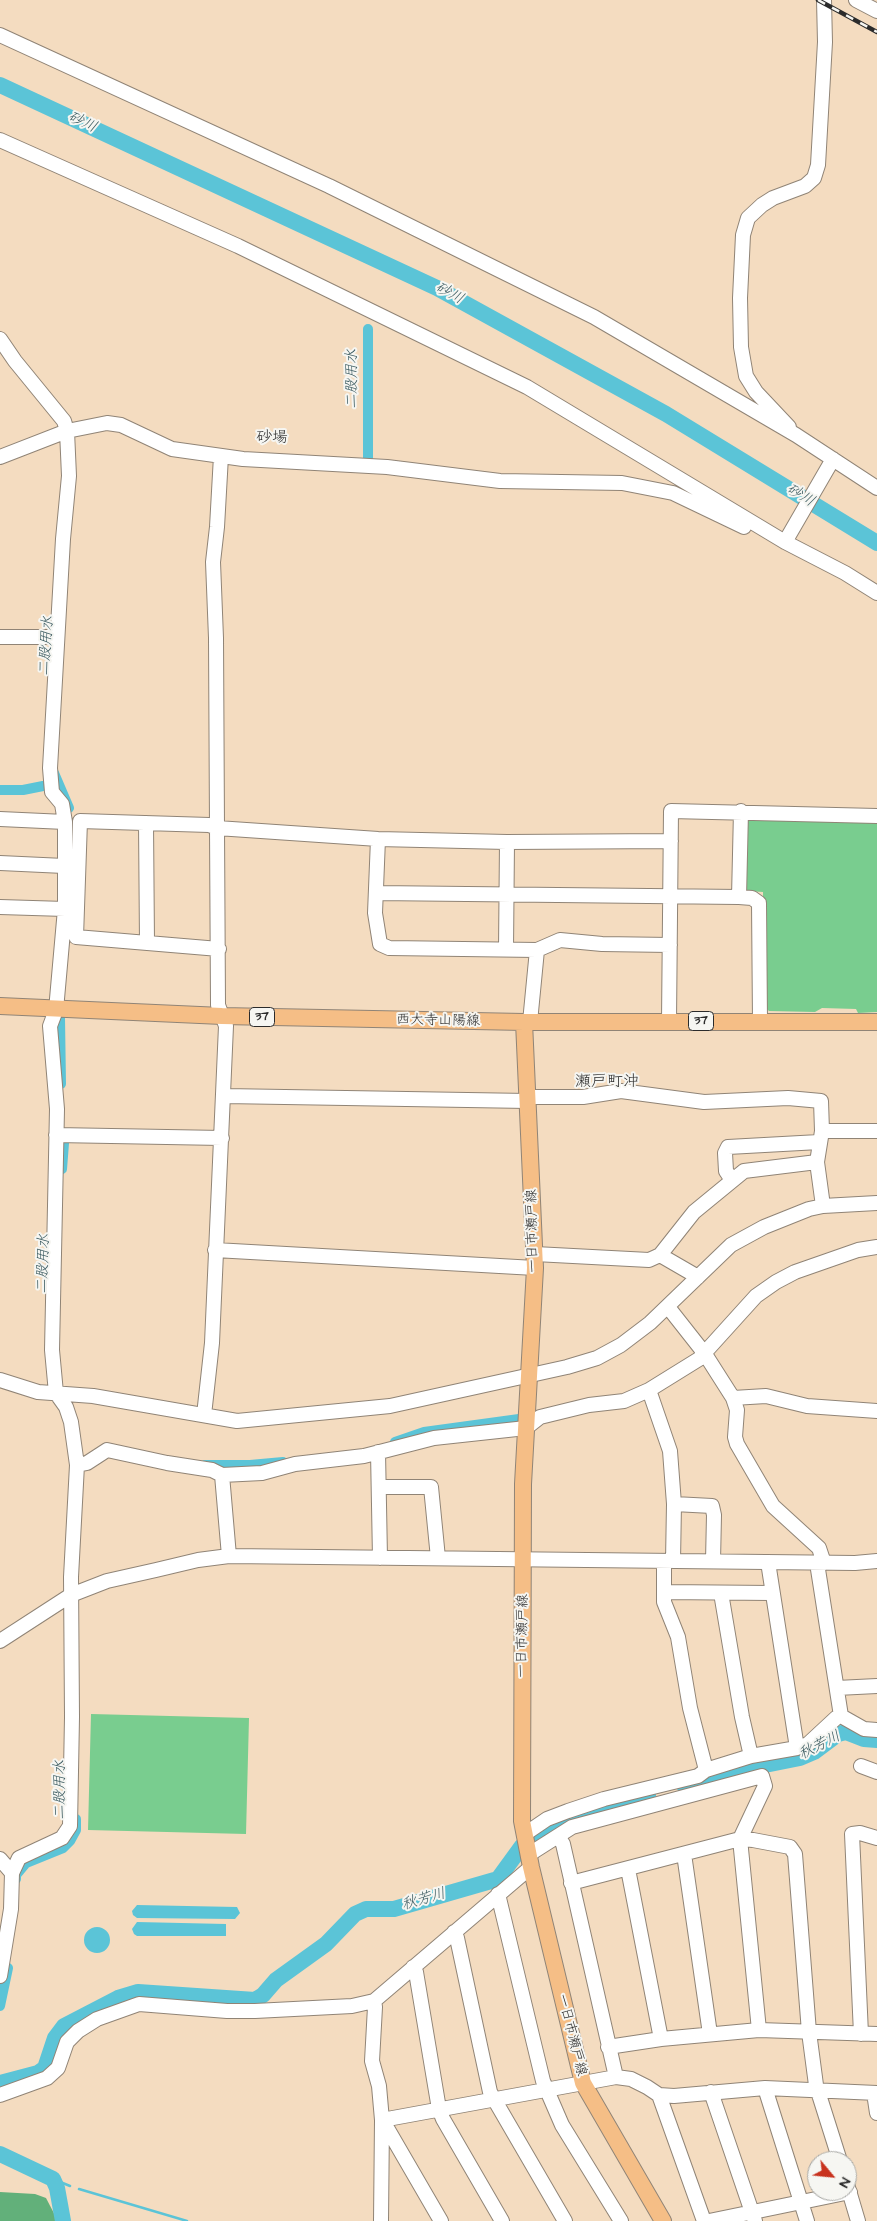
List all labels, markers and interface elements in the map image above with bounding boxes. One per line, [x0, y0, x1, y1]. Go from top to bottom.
water label: 砂川 [65, 109, 99, 137]
water label: 砂川 [432, 279, 466, 309]
water label: 二股用水 [344, 349, 362, 409]
district label: 砂場 [256, 429, 288, 449]
water label: 砂川 [783, 481, 817, 511]
water label: 二股用水 [36, 615, 58, 677]
road number: 37 [250, 1008, 274, 1026]
road number: 37 [688, 1011, 714, 1030]
street label: 西大寺山陽線 [396, 1012, 480, 1030]
district label: 瀬戸町沖 [575, 1073, 639, 1093]
street label: 一日市瀬戸線 [524, 1189, 542, 1273]
water label: 二股用水 [34, 1234, 54, 1294]
street label: 一日市瀬戸線 [514, 1594, 532, 1678]
water label: 秋芳川 [796, 1728, 844, 1764]
water label: 二股用水 [52, 1760, 70, 1820]
water label: 秋芳川 [400, 1885, 448, 1915]
street label: 一日市瀬戸線 [553, 1992, 589, 2078]
north arrow [807, 2151, 857, 2201]
text: N [833, 2174, 855, 2191]

